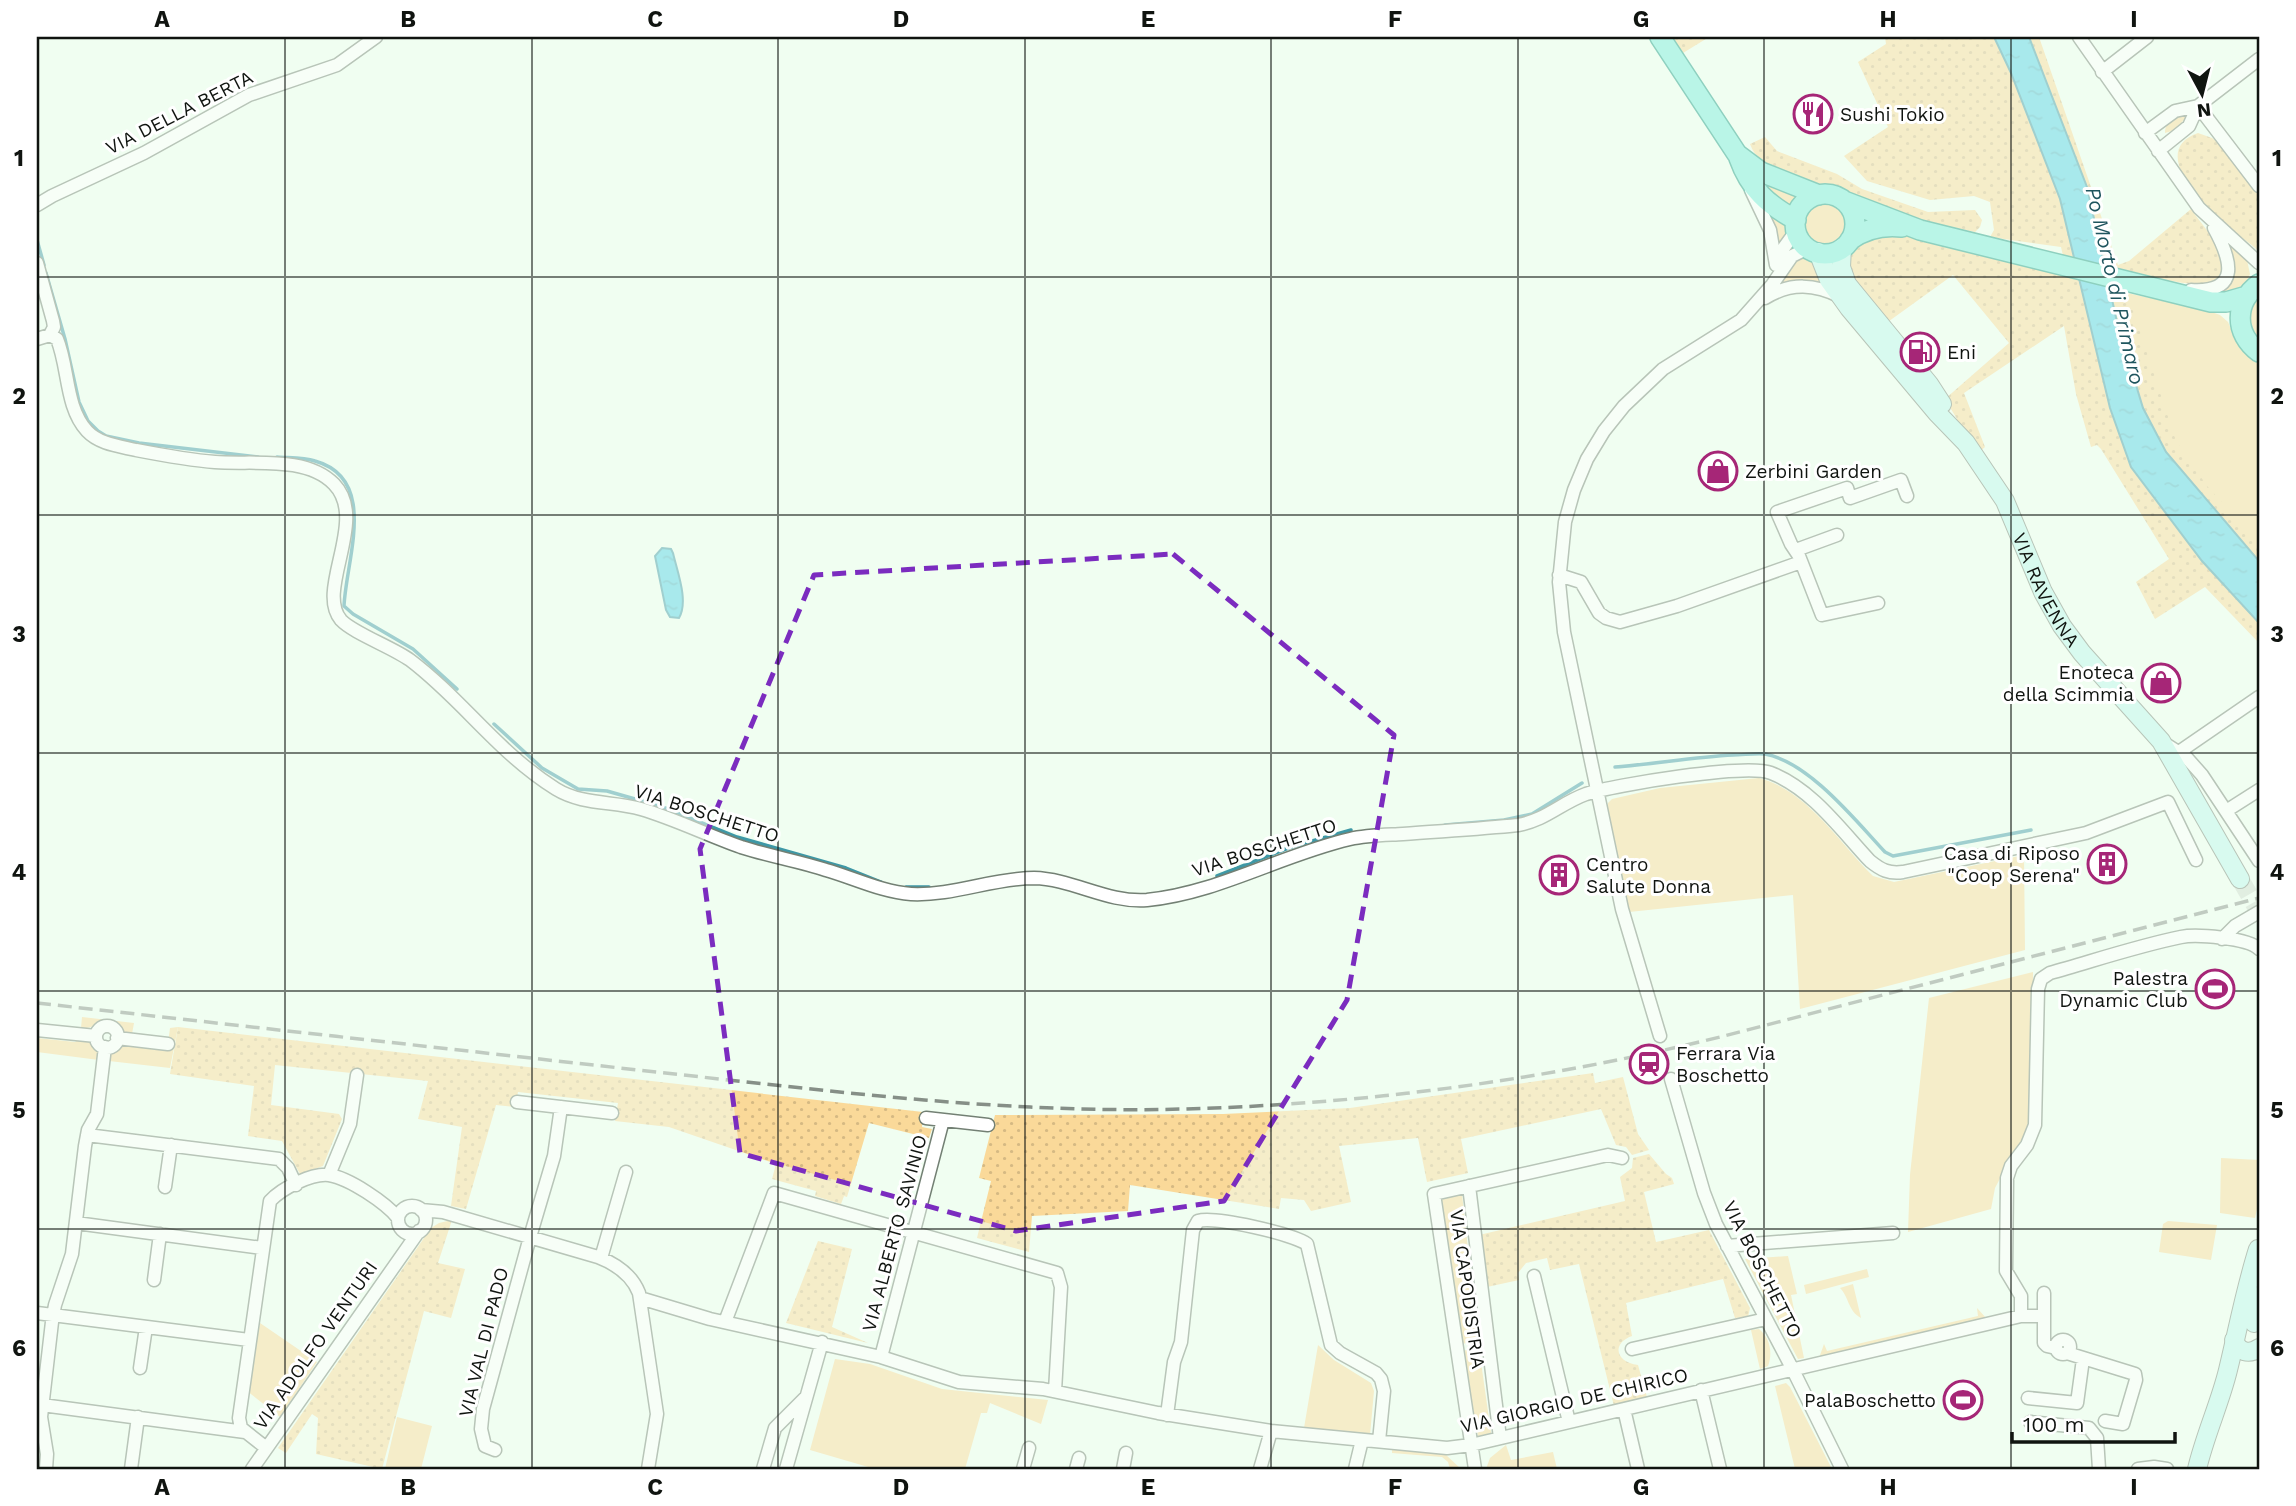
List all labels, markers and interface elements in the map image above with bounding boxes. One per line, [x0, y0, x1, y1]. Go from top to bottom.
text: A [154, 6, 170, 33]
text: B [400, 6, 416, 33]
text: C [647, 6, 663, 33]
text: D [893, 6, 909, 33]
text: E [1141, 6, 1155, 33]
text: F [1388, 6, 1402, 33]
text: G [1633, 6, 1649, 33]
text: H [1879, 6, 1897, 33]
text: I [2130, 6, 2138, 33]
north arrow [2166, 60, 2236, 130]
street label: VIA DELLA BERTA [102, 65, 257, 159]
restaurant icon: Sushi Tokio [1792, 93, 1834, 135]
text: N [2196, 98, 2212, 123]
place label: Sushi Tokio [1840, 103, 1945, 126]
text: 1 [14, 145, 24, 172]
text: 1 [2272, 145, 2282, 172]
water label: Po Morto di Primaro [2081, 185, 2150, 387]
fuel station icon: Eni [1899, 331, 1941, 373]
place label: Eni [1947, 341, 1976, 364]
text: 2 [12, 383, 26, 410]
text: 2 [2270, 383, 2284, 410]
shop icon: Zerbini Garden [1697, 450, 1739, 492]
place label: Zerbini Garden [1745, 460, 1882, 483]
street label: VIA RAVENNA [2008, 529, 2085, 652]
text: 3 [12, 621, 26, 648]
text: 3 [2270, 621, 2284, 648]
place label: Enoteca della Scimmia [2003, 661, 2134, 706]
shop icon: Enoteca della Scimmia [2140, 662, 2182, 704]
street label: VIA BOSCHETTO [632, 779, 782, 848]
street label: VIA BOSCHETTO [1189, 813, 1339, 882]
place label: Casa di Riposo "Coop Serena" [1944, 842, 2080, 887]
building icon: Casa di Riposo "Coop Serena" [2086, 843, 2128, 885]
place label: Centro Salute Donna [1586, 853, 1711, 898]
building icon: Centro Salute Donna [1538, 854, 1580, 896]
text: 4 [12, 859, 27, 886]
text: 4 [2270, 859, 2285, 886]
place label: Palestra Dynamic Club [2059, 967, 2188, 1012]
sports icon: Palestra Dynamic Club [2194, 968, 2236, 1010]
place label: Ferrara Via Boschetto [1676, 1042, 1776, 1087]
station icon: Ferrara Via Boschetto [1628, 1043, 1670, 1085]
text: 5 [12, 1097, 26, 1124]
text: 5 [2270, 1097, 2284, 1124]
street label: VIA ALBERTO SAVINIO [857, 1132, 932, 1334]
street label: VIA BOSCHETTO [1718, 1197, 1807, 1342]
street label: VIA CAPODISTRIA [1445, 1208, 1490, 1371]
street label: VIA ADOLFO VENTURI [249, 1257, 382, 1434]
street label: VIA VAL DI PADO [454, 1265, 513, 1419]
text: 6 [12, 1335, 26, 1362]
text: 6 [2270, 1335, 2284, 1362]
street label: VIA GIORGIO DE CHIRICO [1458, 1363, 1690, 1438]
sports icon: PalaBoschetto [1942, 1379, 1984, 1421]
place label: PalaBoschetto [1804, 1389, 1936, 1412]
scale bar [2012, 1401, 2175, 1445]
text: 100 m [2023, 1412, 2085, 1437]
text: A [154, 1474, 170, 1501]
text: B [400, 1474, 416, 1501]
text: C [647, 1474, 663, 1501]
text: D [893, 1474, 909, 1501]
text: E [1141, 1474, 1155, 1501]
text: F [1388, 1474, 1402, 1501]
text: G [1633, 1474, 1649, 1501]
text: H [1879, 1474, 1897, 1501]
text: I [2130, 1474, 2138, 1501]

